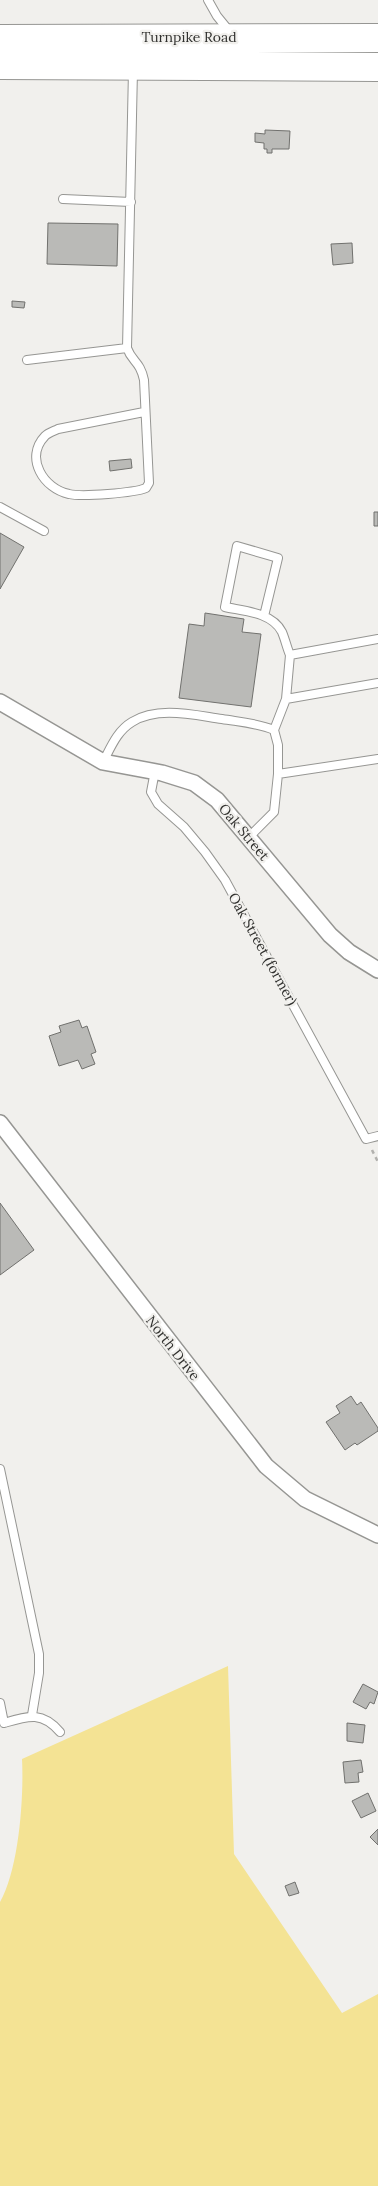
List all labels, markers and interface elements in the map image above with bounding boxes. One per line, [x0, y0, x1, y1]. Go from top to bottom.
street label: Turnpike Road [141, 28, 237, 46]
street label: Oak Street [215, 800, 274, 865]
street label: Oak Street (former) [225, 890, 301, 1008]
street label: North Drive [142, 1312, 204, 1384]

